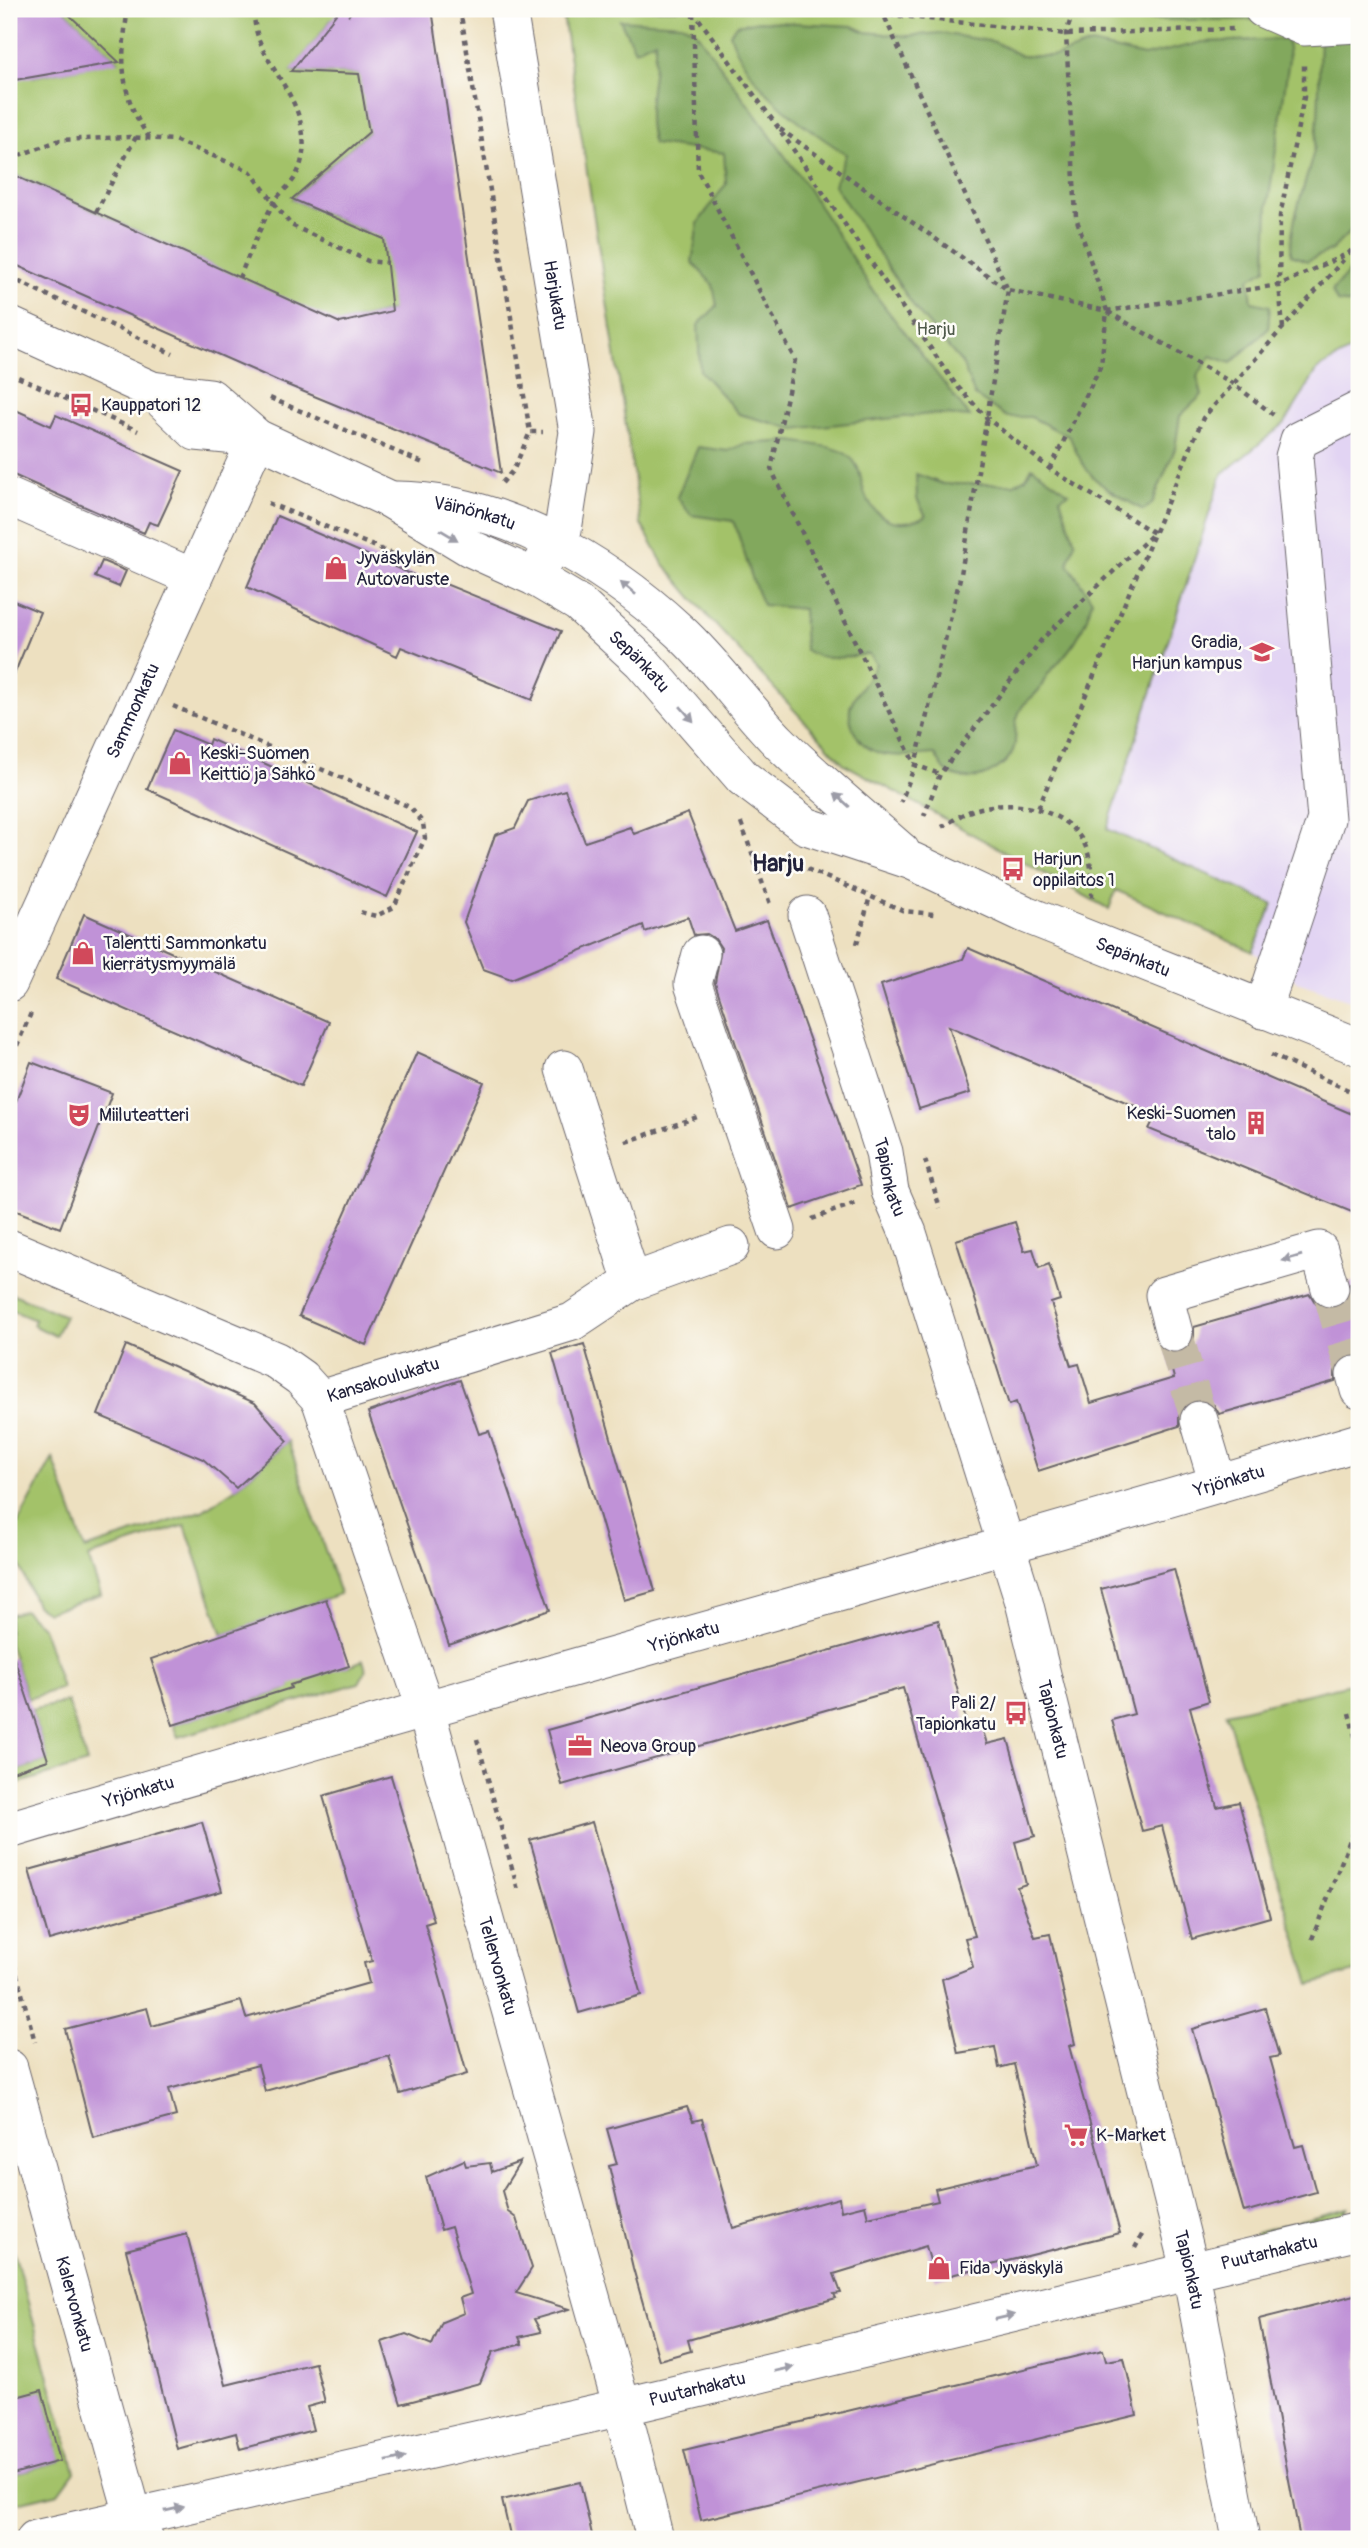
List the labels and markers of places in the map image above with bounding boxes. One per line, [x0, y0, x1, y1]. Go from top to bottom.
bus stop icon: Kauppatori 12 [67, 391, 95, 419]
place label: Kauppatori 12 [101, 394, 201, 417]
place label: Jyväskylän Autovaruste [356, 547, 449, 591]
shop icon: Jyväskylän Autovaruste [322, 554, 350, 582]
place label: Gradia, Harjun kampus [1131, 631, 1242, 675]
school or university icon: Gradia, Harjun kampus [1248, 638, 1276, 666]
place label: Keski-Suomen Keittiö ja Sähkö [200, 742, 316, 786]
shop icon: Keski-Suomen Keittiö ja Sähkö [166, 749, 194, 777]
place label: Harjun oppilaitos 1 [1033, 848, 1115, 892]
bus stop icon: Harjun oppilaitos 1 [999, 855, 1027, 883]
place label: Talentti Sammonkatu kierrätysmyymälä [103, 932, 267, 976]
shop icon: Talentti Sammonkatu kierrätysmyymälä [69, 939, 97, 967]
theatre icon: Miiluteatteri [65, 1101, 93, 1129]
place label: Keski-Suomen talo [1126, 1102, 1236, 1146]
place label: Miiluteatteri [99, 1104, 189, 1127]
building icon: Keski-Suomen talo [1242, 1109, 1270, 1137]
place label: Pali 2/ Tapionkatu [916, 1692, 996, 1736]
bus stop icon: Pali 2/ Tapionkatu [1002, 1699, 1030, 1727]
office icon: Neova Group [566, 1732, 594, 1760]
place label: Neova Group [600, 1735, 696, 1758]
supermarket icon: K-Market [1062, 2121, 1090, 2149]
place label: K-Market [1096, 2124, 1167, 2147]
shop icon: Fida Jyväskylä [925, 2254, 953, 2282]
place label: Fida Jyväskylä [959, 2257, 1063, 2280]

